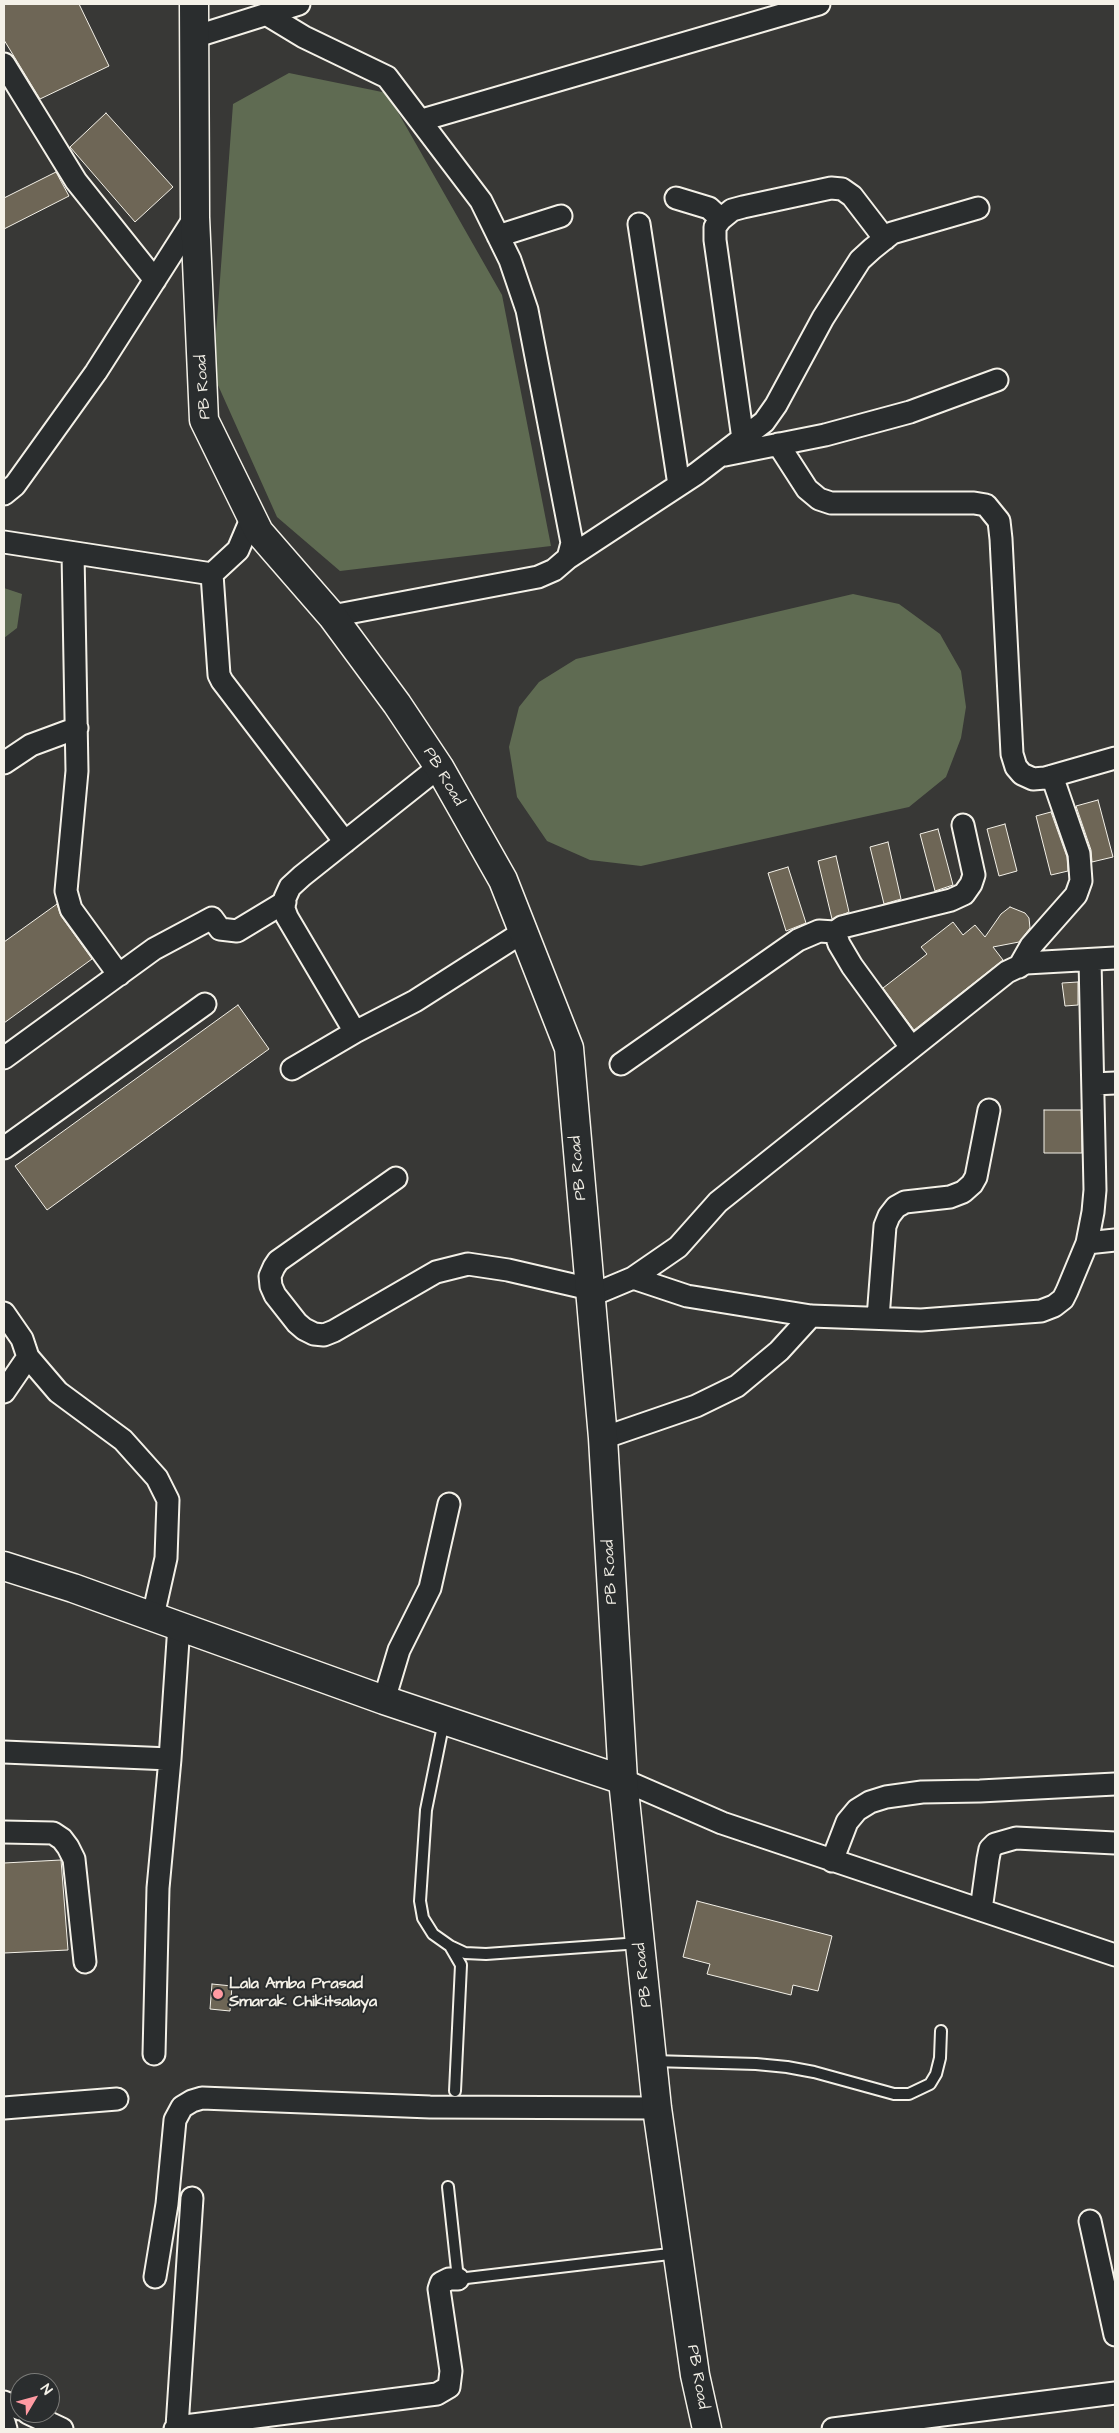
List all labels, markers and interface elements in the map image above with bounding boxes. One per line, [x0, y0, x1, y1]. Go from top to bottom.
street label: PB Road [192, 354, 216, 420]
street label: PB Road [418, 744, 468, 810]
street label: PB Road [567, 1135, 591, 1201]
street label: PB Road [600, 1539, 622, 1605]
street label: PB Road [631, 1942, 657, 2008]
place label: Lala Amba Prasad Smarak Chikitsalaya [229, 1975, 377, 2013]
marker: Lala Amba Prasad Smarak Chikitsalaya [211, 1987, 225, 2001]
street label: PB Road [682, 2343, 712, 2411]
north arrow [10, 2373, 60, 2423]
text: N [36, 2380, 57, 2399]

